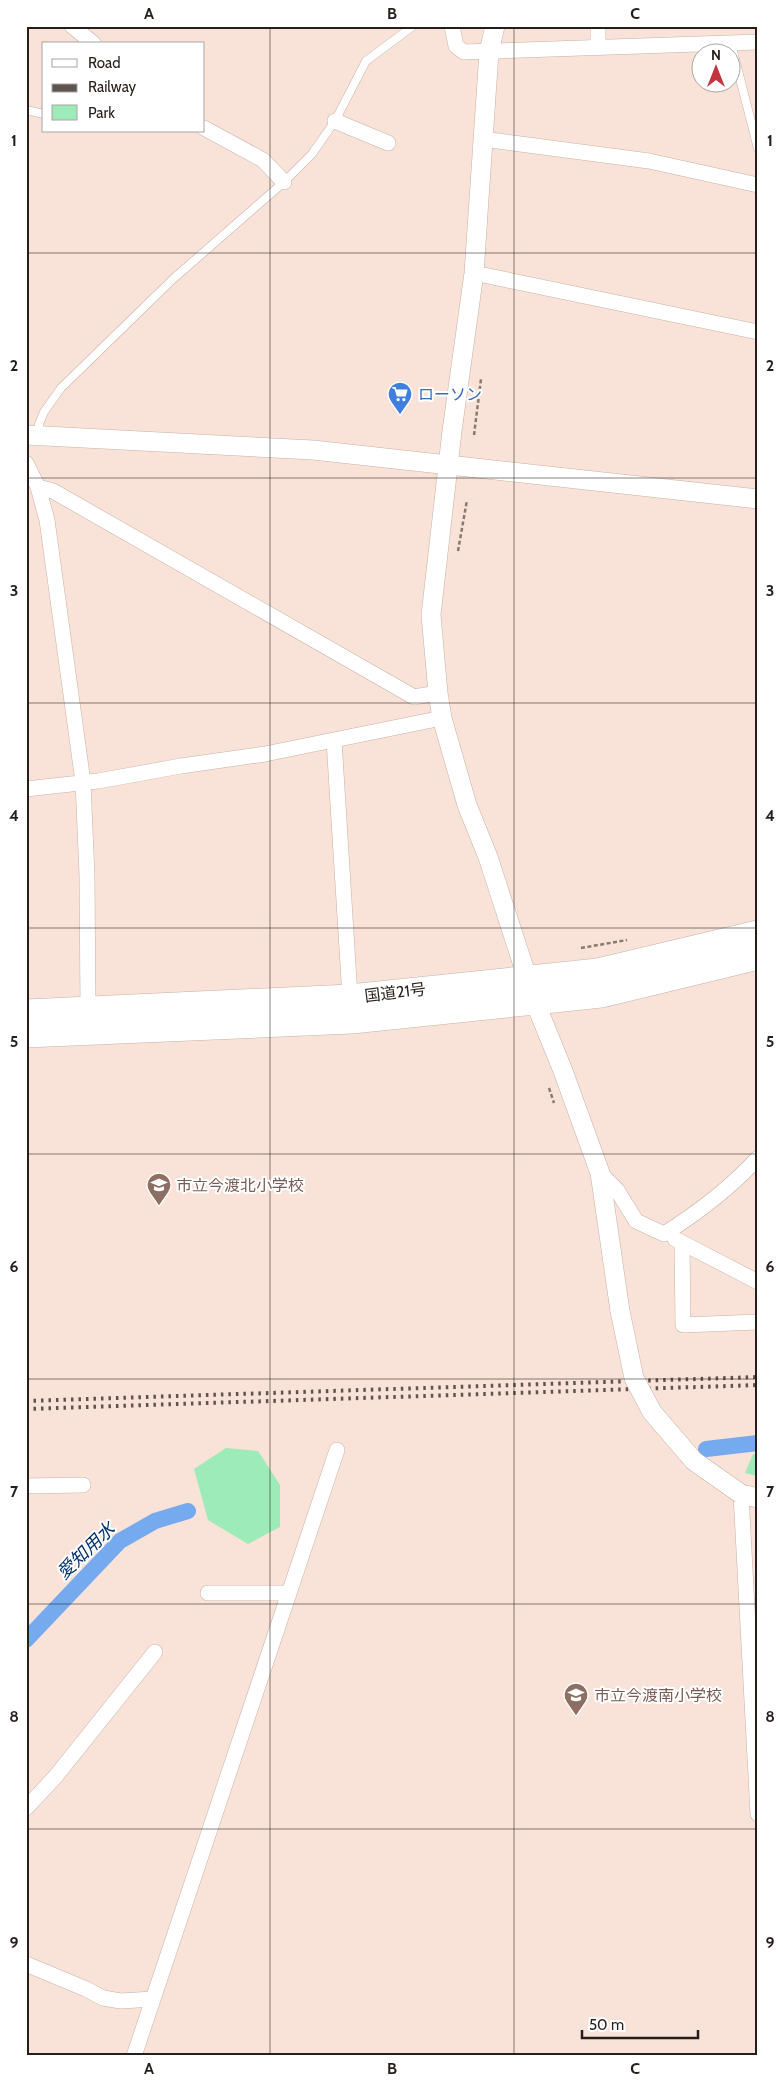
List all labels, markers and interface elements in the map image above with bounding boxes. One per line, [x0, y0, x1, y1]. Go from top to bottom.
text: A [144, 4, 154, 23]
text: B [387, 4, 397, 23]
text: C [630, 4, 640, 23]
legend [42, 42, 205, 132]
north arrow [692, 42, 742, 92]
text: N [711, 46, 721, 64]
text: Road [88, 54, 121, 72]
text: Railway [88, 78, 137, 96]
text: Park [88, 104, 115, 122]
text: 1 [11, 131, 17, 150]
text: 1 [767, 131, 773, 150]
text: 2 [10, 356, 18, 375]
text: 2 [766, 356, 774, 375]
supermarket icon: ローソン [387, 381, 413, 415]
place label: ローソン [418, 385, 482, 404]
text: 3 [10, 581, 18, 600]
text: 3 [766, 581, 774, 600]
text: 4 [9, 806, 19, 825]
text: 4 [765, 806, 775, 825]
street label: 国道21号 [363, 979, 427, 1006]
text: 5 [10, 1032, 18, 1051]
text: 5 [766, 1032, 774, 1051]
school or university icon: 市立今渡北小学校 [146, 1172, 172, 1206]
place label: 市立今渡北小学校 [176, 1176, 304, 1195]
text: 6 [10, 1257, 19, 1276]
text: 6 [766, 1257, 775, 1276]
text: 7 [10, 1482, 19, 1501]
text: 7 [766, 1482, 775, 1501]
water label: 愛知用水 [52, 1517, 121, 1584]
school or university icon: 市立今渡南小学校 [563, 1682, 589, 1716]
place label: 市立今渡南小学校 [594, 1686, 722, 1705]
text: 8 [9, 1707, 19, 1726]
text: 8 [765, 1707, 775, 1726]
text: 9 [10, 1933, 19, 1952]
text: 9 [766, 1933, 775, 1952]
scale bar [582, 2007, 698, 2039]
text: 50 m [589, 2016, 624, 2034]
text: A [144, 2059, 154, 2078]
text: B [387, 2059, 397, 2078]
text: C [630, 2059, 640, 2078]

